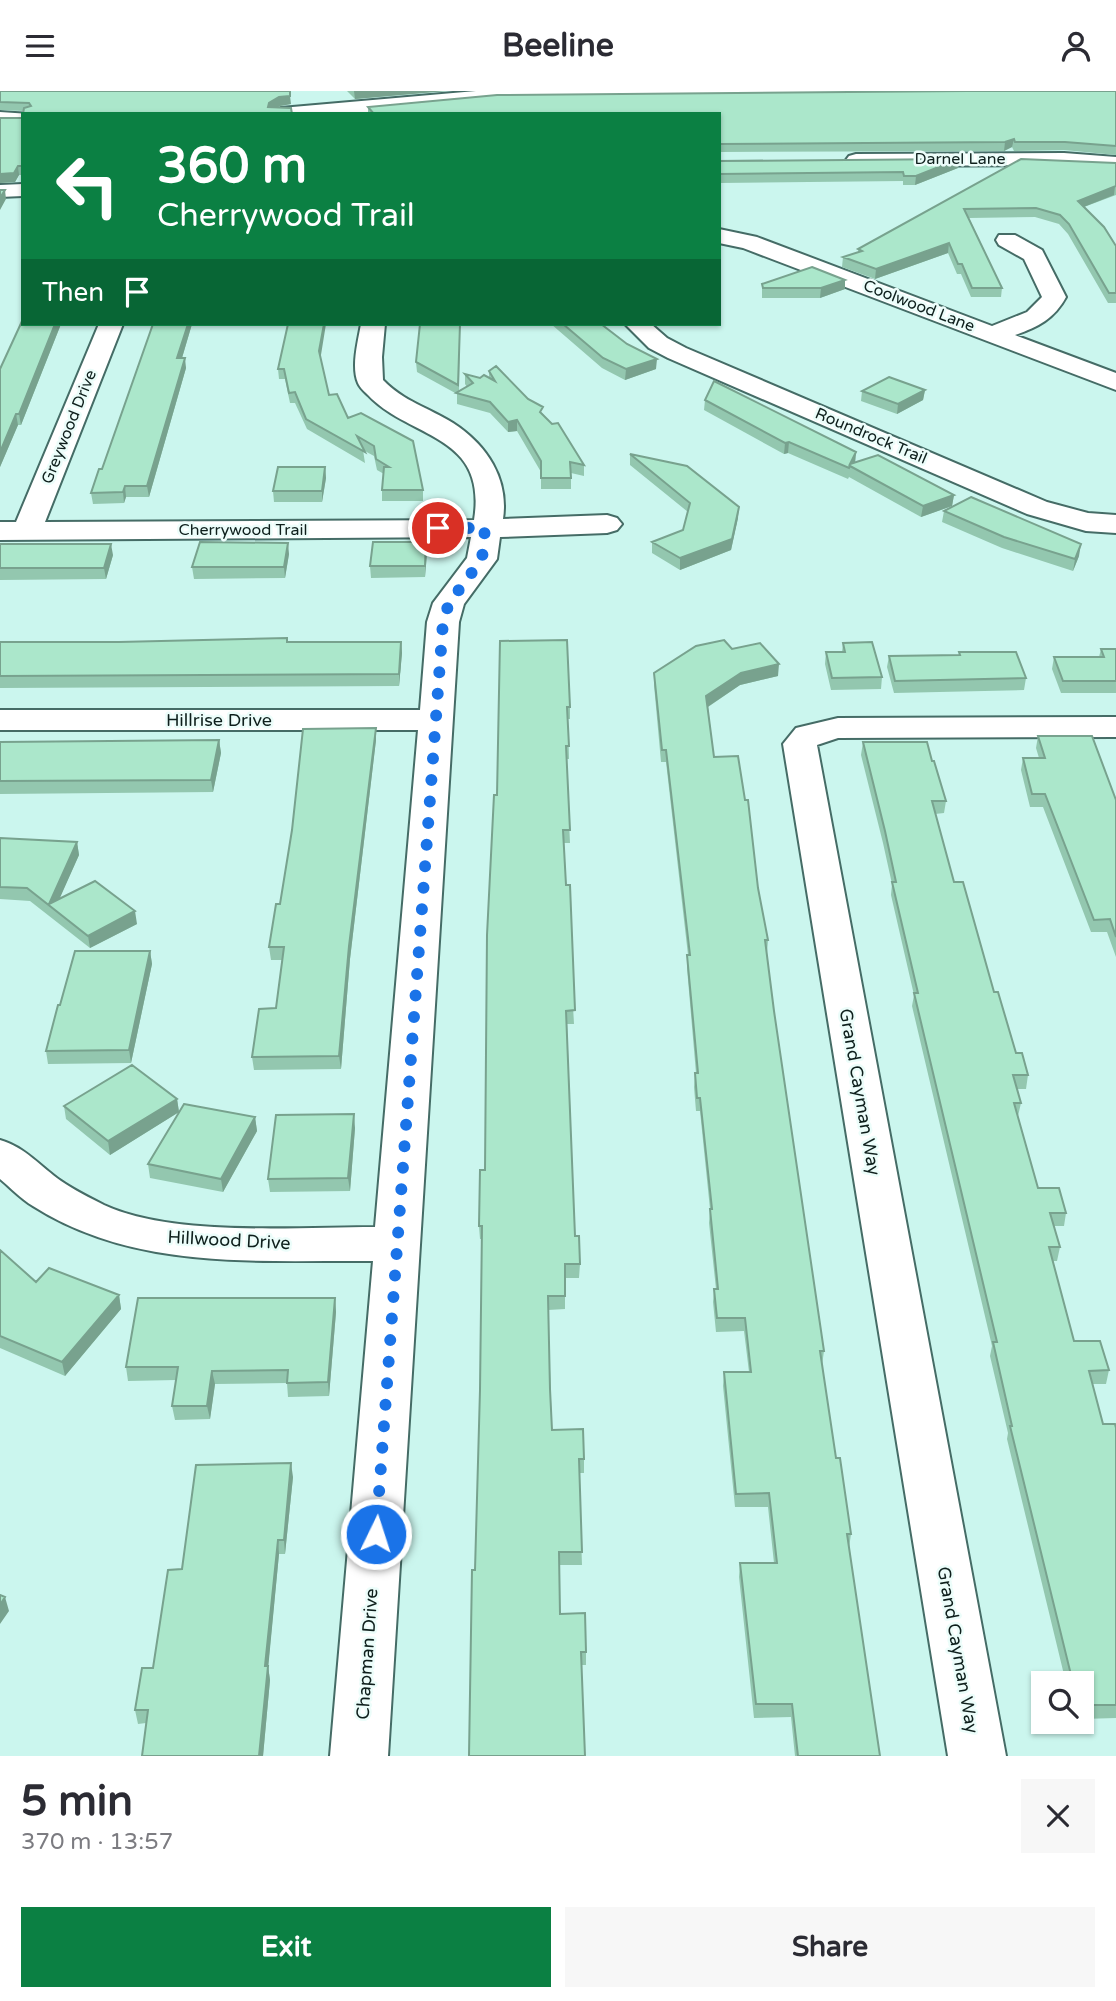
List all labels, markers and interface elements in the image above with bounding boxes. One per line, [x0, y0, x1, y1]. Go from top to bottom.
icon: menu [21, 27, 59, 65]
text: Beeline [502, 27, 614, 65]
icon: person [1057, 27, 1095, 65]
text: 360 m [157, 137, 307, 196]
icon: left [42, 140, 133, 231]
street label: Darnel Lane [915, 149, 1005, 169]
text: Cherrywood Trail [157, 197, 415, 235]
icon: arrive [118, 273, 156, 311]
street label: Coolwood Lane [861, 276, 977, 336]
text: Then [42, 277, 104, 308]
street label: Greywood Drive [37, 367, 101, 487]
street label: Roundrock Trail [812, 403, 930, 469]
pin [408, 498, 468, 558]
icon: arrive [419, 509, 457, 547]
street label: Cherrywood Trail [179, 520, 307, 540]
street label: Hillrise Drive [166, 709, 272, 731]
street label: Grand Cayman Way [834, 1007, 886, 1178]
street label: Hillwood Drive [167, 1226, 291, 1254]
position arrow [339, 1497, 413, 1571]
street label: Grand Cayman Way [932, 1565, 984, 1736]
street label: Chapman Drive [351, 1588, 383, 1720]
map controls [1031, 1671, 1094, 1734]
button: search [1031, 1671, 1094, 1734]
text: 5 min [21, 1776, 133, 1827]
button: close [1021, 1779, 1095, 1853]
text: 370 m · 13:57 [21, 1828, 173, 1856]
button: Exit [21, 1907, 551, 1987]
button: Share [565, 1907, 1095, 1987]

